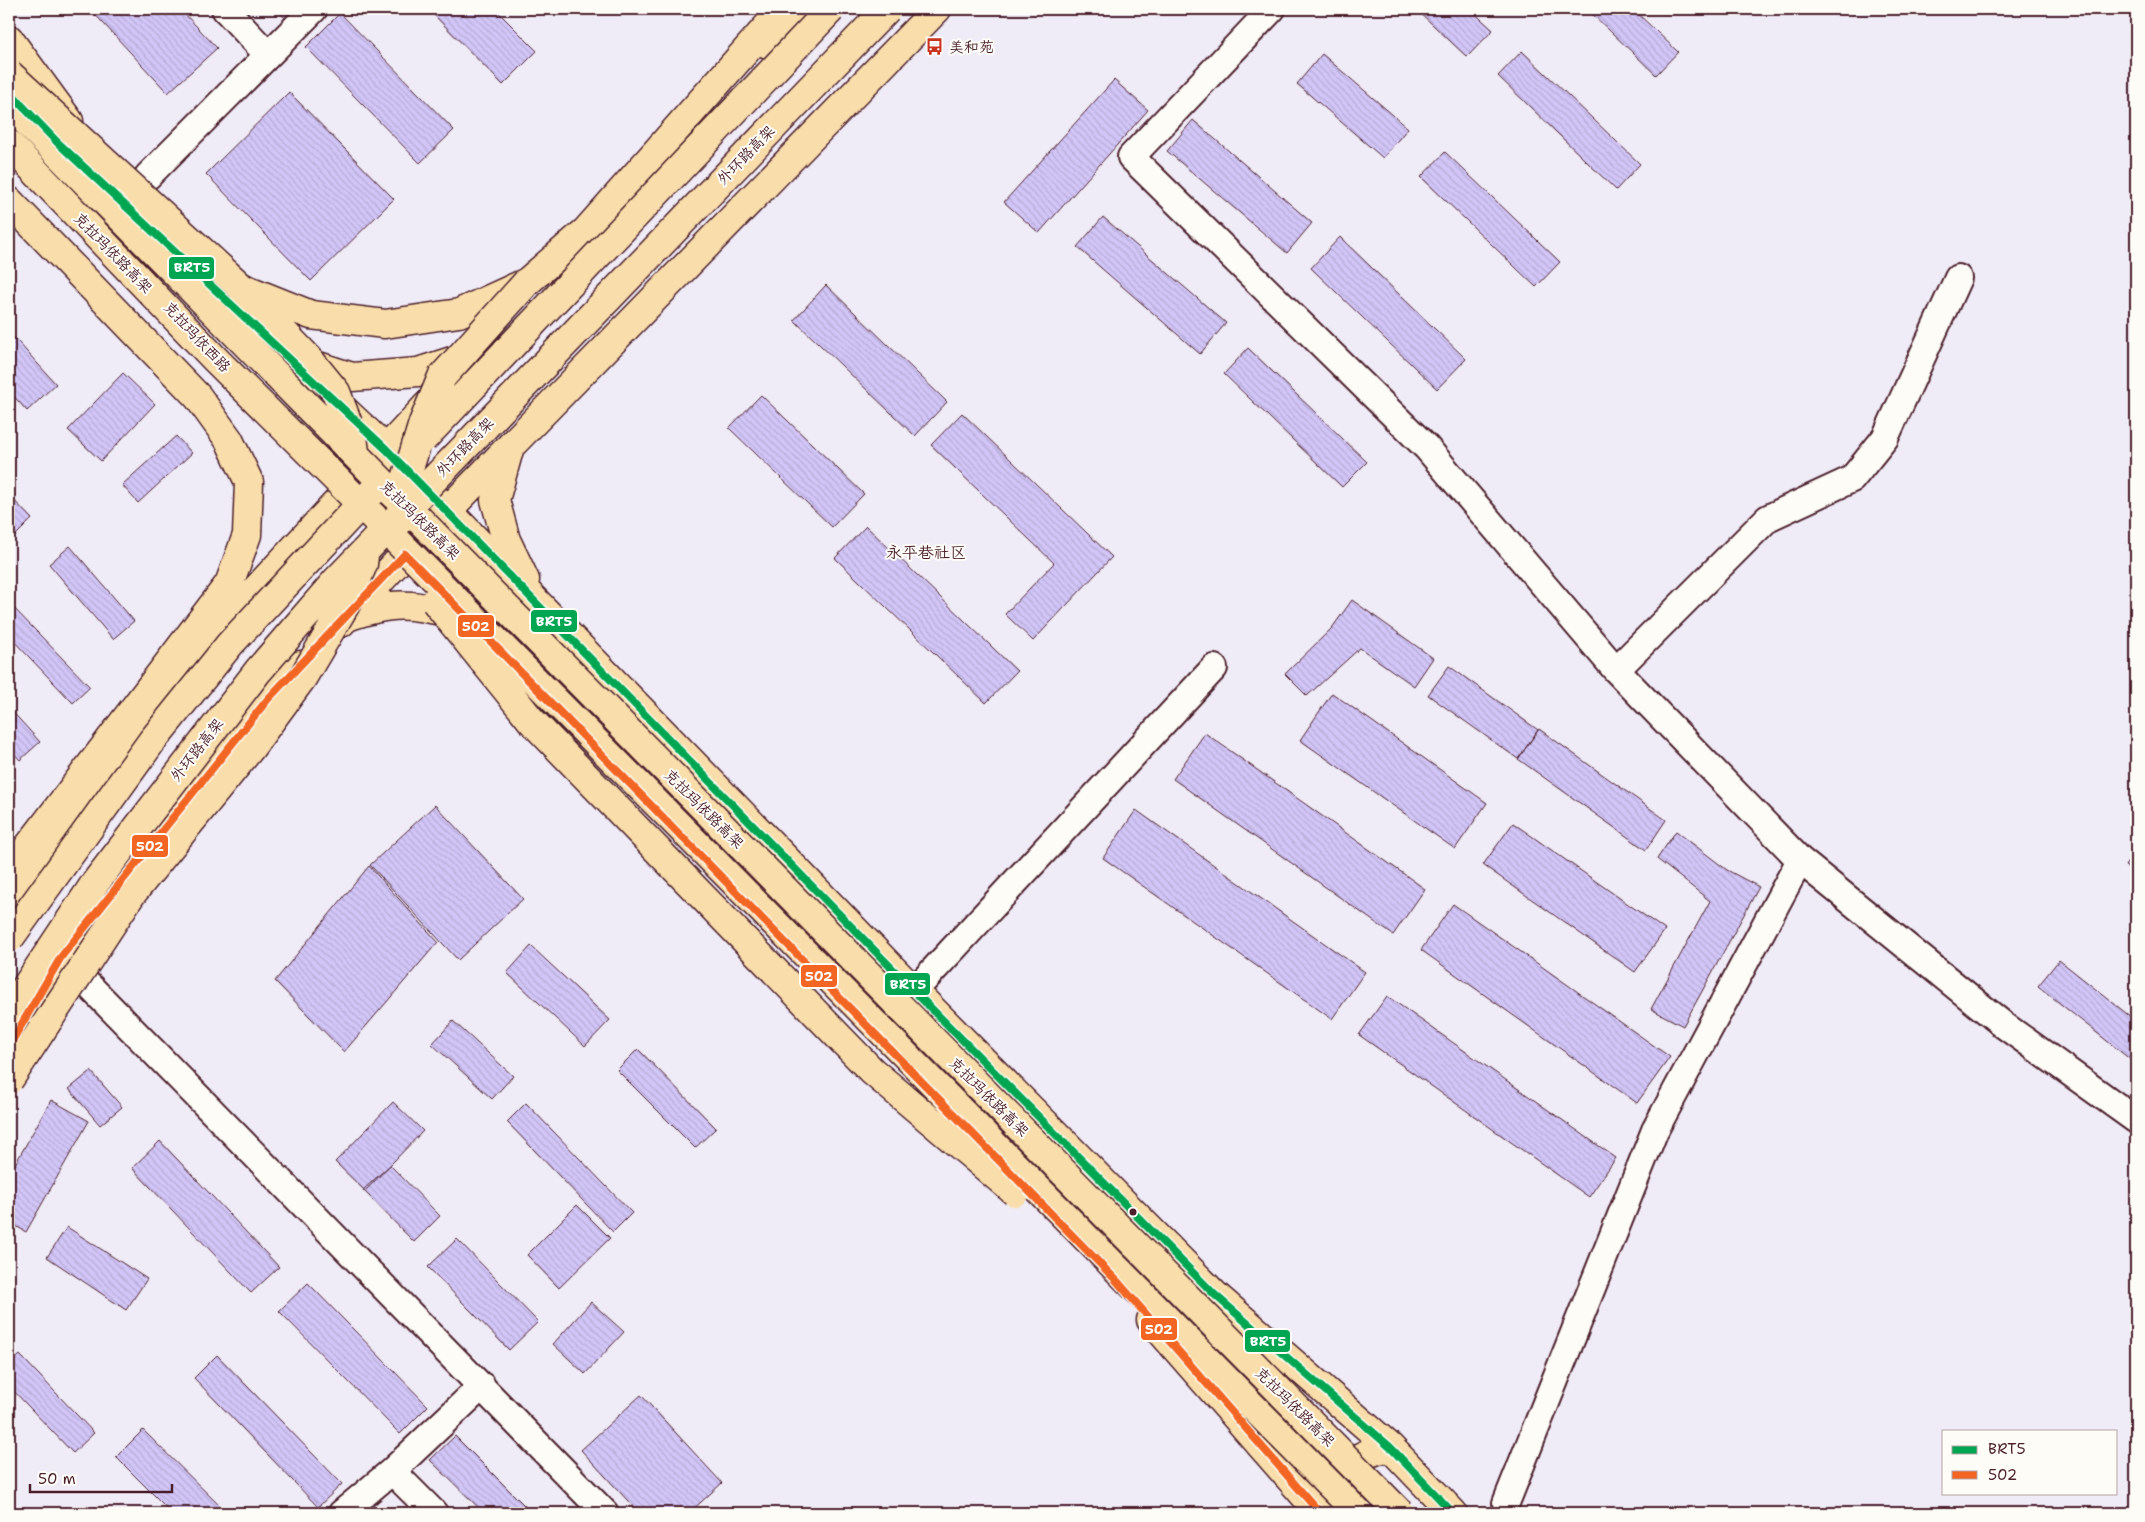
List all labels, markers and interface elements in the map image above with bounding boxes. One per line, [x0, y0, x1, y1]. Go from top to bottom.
bus stop icon: 美和苑 [925, 37, 945, 57]
place label: 美和苑 [949, 37, 994, 57]
street label: 外环路高架 [713, 121, 779, 189]
street label: 克拉玛依路高架 [69, 208, 157, 298]
line badge: BRT5 [168, 256, 215, 280]
text: BRT5 [174, 258, 210, 276]
street label: 克拉玛依西路 [159, 297, 235, 377]
street label: 外环路高架 [432, 413, 498, 481]
street label: 克拉玛依路高架 [376, 476, 464, 564]
district label: 永平巷社区 [886, 542, 966, 563]
line badge: BRT5 [530, 609, 578, 633]
text: BRT5 [536, 612, 572, 630]
line badge: 502 [457, 614, 495, 638]
text: 502 [462, 617, 490, 635]
street label: 外环路高架 [166, 714, 228, 786]
street label: 克拉玛依路高架 [660, 765, 748, 853]
line badge: 502 [131, 834, 169, 858]
text: 502 [136, 837, 164, 855]
line badge: 502 [800, 964, 838, 988]
text: 502 [805, 967, 833, 985]
line badge: BRT5 [884, 972, 931, 996]
text: BRT5 [890, 975, 926, 993]
street label: 克拉玛依路高架 [945, 1053, 1033, 1141]
unlabelled marker [1128, 1207, 1138, 1217]
line badge: 502 [1140, 1317, 1178, 1341]
text: 502 [1145, 1320, 1173, 1338]
line badge: BRT5 [1244, 1329, 1291, 1353]
text: BRT5 [1250, 1332, 1286, 1350]
street label: 克拉玛依路高架 [1251, 1363, 1339, 1451]
legend [1942, 1430, 2118, 1494]
text: BRT5 [1988, 1439, 2026, 1459]
scale bar [30, 1462, 172, 1494]
text: 502 [1988, 1465, 2017, 1485]
text: 50 m [38, 1469, 76, 1489]

